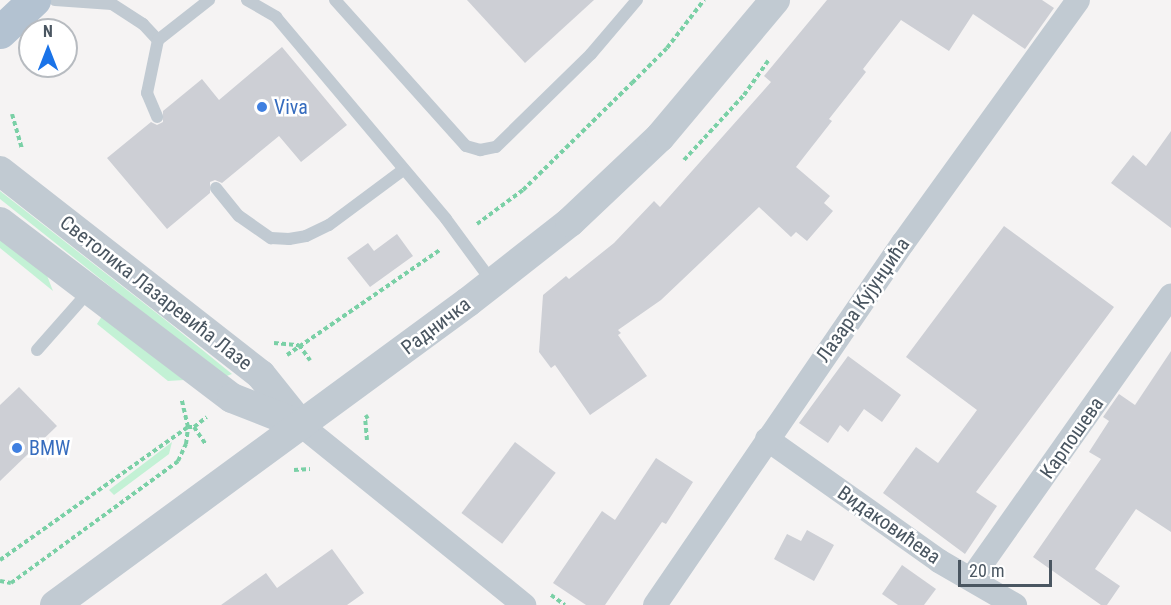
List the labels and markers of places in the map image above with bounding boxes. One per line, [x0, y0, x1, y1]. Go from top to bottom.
place label: Viva [274, 95, 308, 119]
marker: Viva [255, 100, 269, 114]
place label: BMW [29, 436, 70, 460]
marker: BMW [10, 441, 24, 455]

